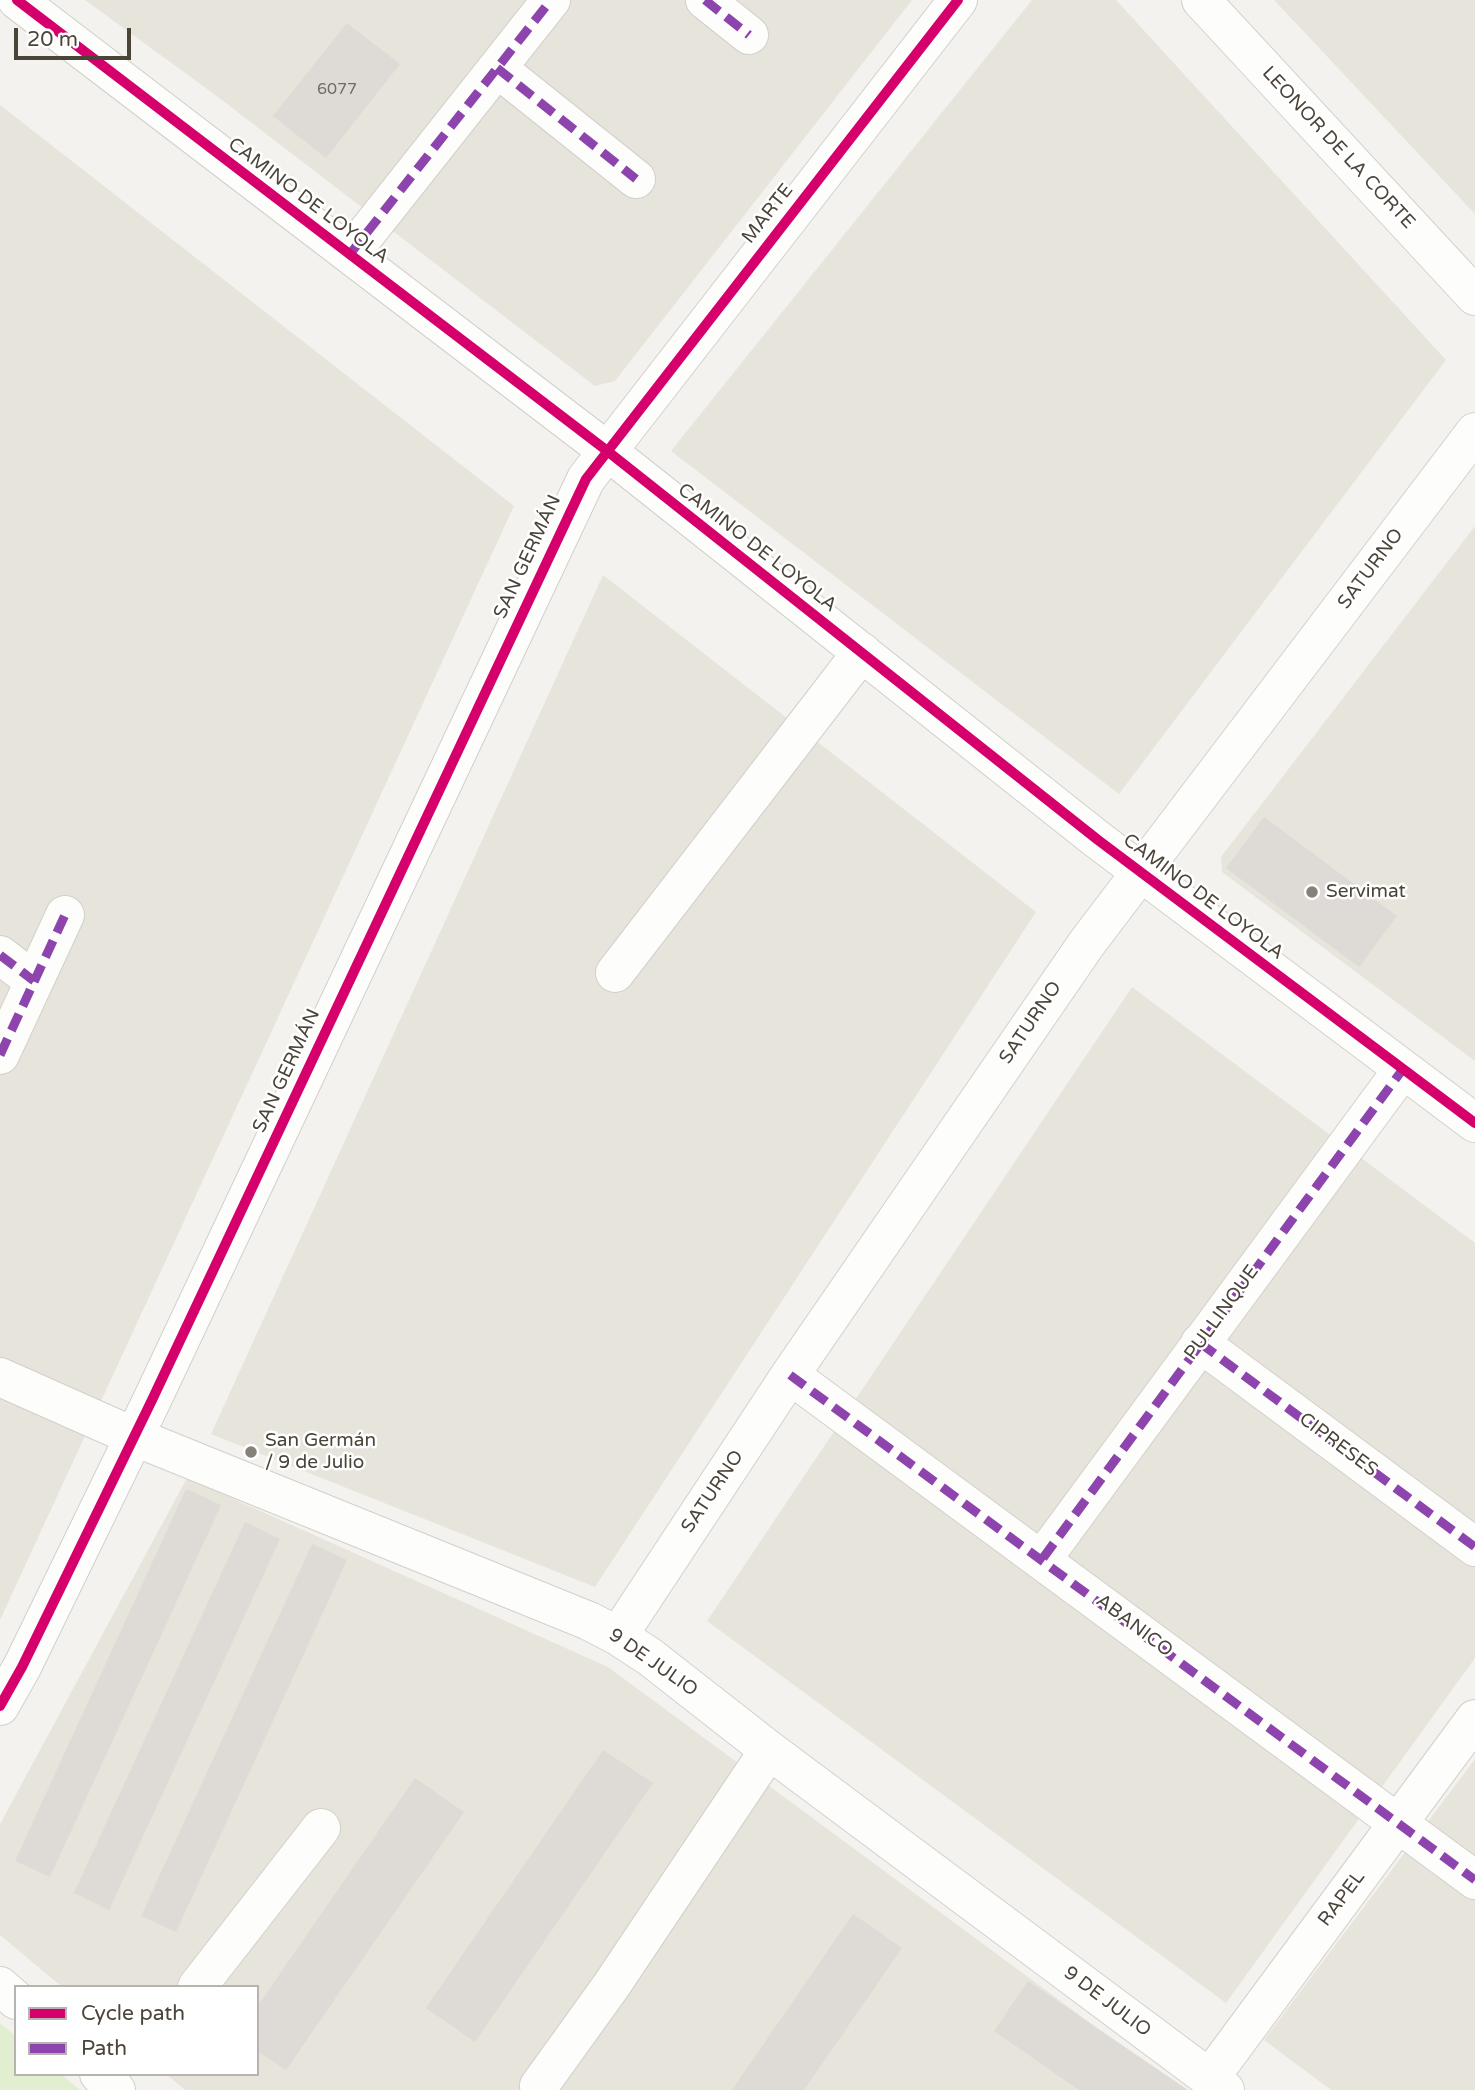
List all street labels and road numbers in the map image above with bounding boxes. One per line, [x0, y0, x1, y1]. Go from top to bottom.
street label: LEONOR DE LA CORTE [1257, 62, 1419, 234]
street label: CAMINO DE LOYOLA [223, 133, 393, 269]
street label: MARTE [738, 180, 798, 248]
street label: CAMINO DE LOYOLA [673, 479, 841, 617]
street label: SAN GERMÁN [489, 492, 567, 622]
street label: SATURNO [1333, 524, 1409, 614]
street label: CAMINO DE LOYOLA [1118, 829, 1288, 965]
street label: SATURNO [995, 977, 1067, 1069]
street label: SAN GERMÁN [248, 1006, 326, 1136]
street label: PULLINQUE [1180, 1261, 1264, 1365]
street label: CIPRESES [1294, 1408, 1382, 1482]
street label: SATURNO [677, 1446, 749, 1538]
street label: ABANICO [1091, 1590, 1177, 1662]
street label: 9 DE JULIO [604, 1624, 702, 1702]
street label: RAPEL [1314, 1867, 1370, 1931]
street label: 9 DE JULIO [1059, 1962, 1155, 2042]

